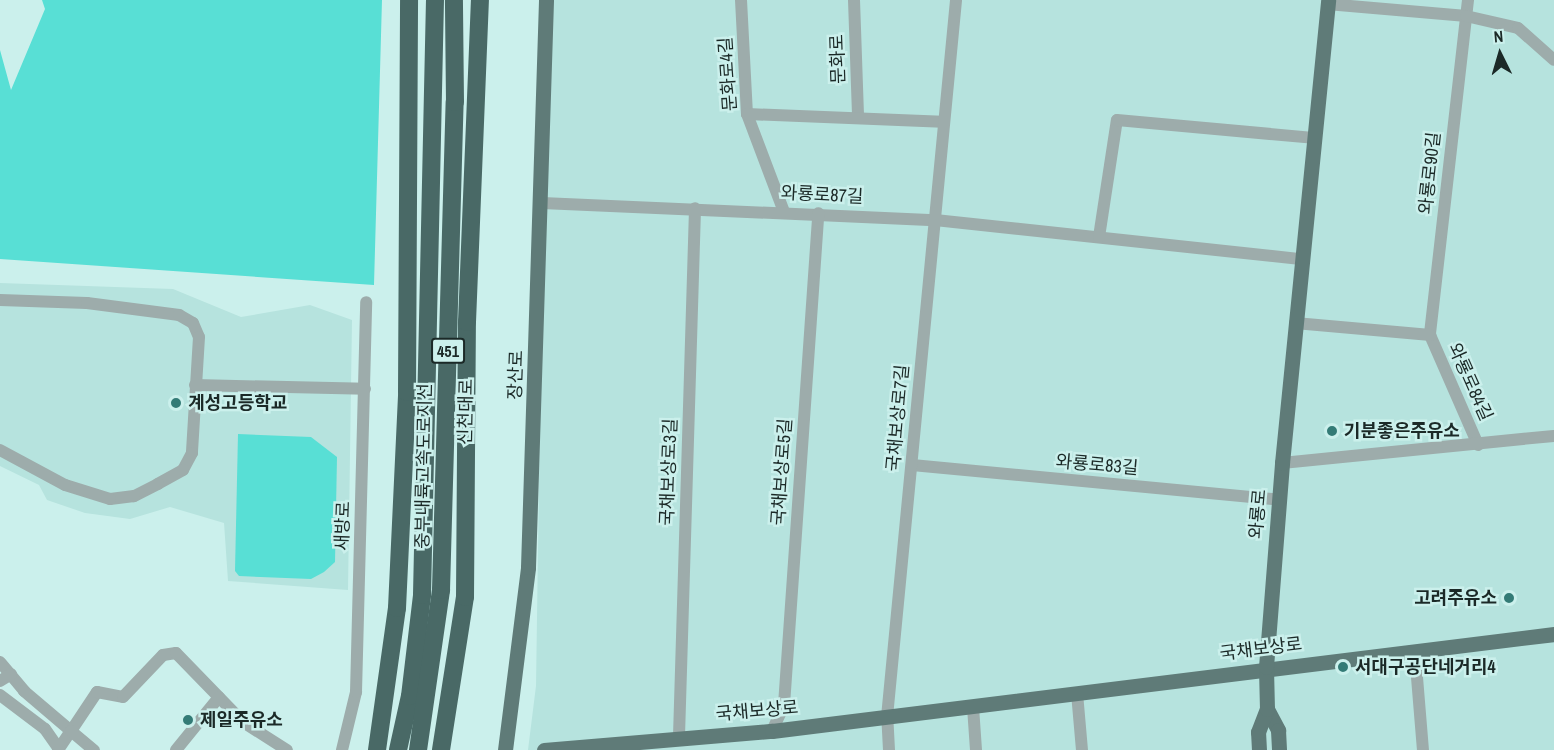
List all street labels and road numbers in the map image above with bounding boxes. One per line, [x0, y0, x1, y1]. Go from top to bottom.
street label: 문화로 [826, 34, 850, 84]
street label: 문화로4길 [715, 36, 741, 112]
street label: 와룡로90길 [1415, 131, 1445, 215]
street label: 와룡로87길 [780, 182, 864, 208]
road number: 451 [430, 338, 466, 364]
street label: 와룡로84길 [1443, 340, 1497, 424]
street label: 장산로 [504, 350, 528, 400]
street label: 국채보상로7길 [883, 363, 913, 473]
street label: 신천대로 [455, 379, 477, 445]
street label: 중부내륙고속도로지선 [412, 383, 436, 549]
street label: 국채보상로3길 [656, 418, 682, 526]
street label: 국채보상로5길 [767, 418, 797, 526]
street label: 와룡로83길 [1055, 451, 1139, 479]
street label: 와룡로 [1245, 488, 1271, 540]
street label: 새방로 [331, 501, 355, 551]
street label: 국채보상로 [1219, 633, 1303, 665]
street label: 국채보상로 [715, 697, 799, 725]

